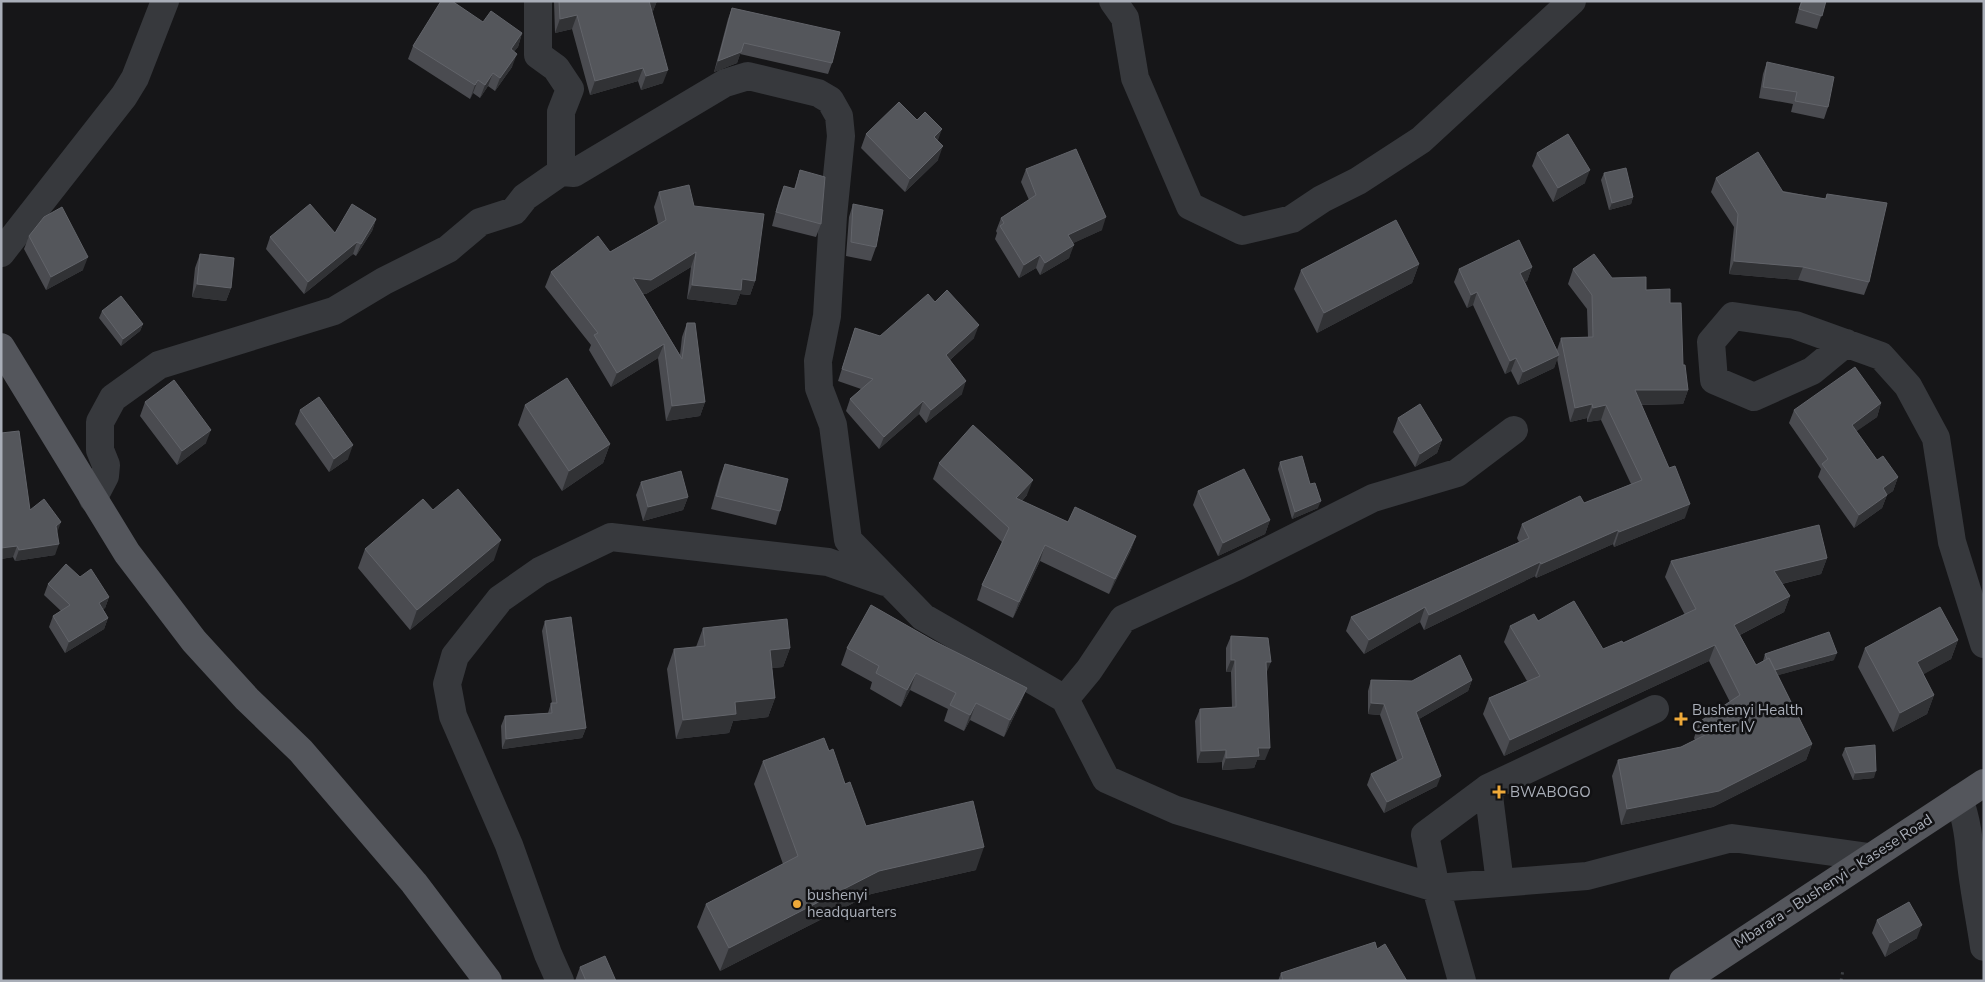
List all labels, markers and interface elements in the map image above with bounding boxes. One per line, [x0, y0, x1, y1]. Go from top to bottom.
place label: Bushenyi Health Center IV [1692, 700, 1803, 737]
marker: Bushenyi Health Center IV [1674, 712, 1688, 726]
place label: BWABOGO [1510, 782, 1591, 802]
marker: BWABOGO [1492, 785, 1506, 799]
street label: Mbarara - Bushenyi - Kasese Road [1730, 809, 1936, 953]
place label: bushenyi headquarters [807, 885, 897, 922]
marker: bushenyi headquarters [791, 898, 803, 910]

